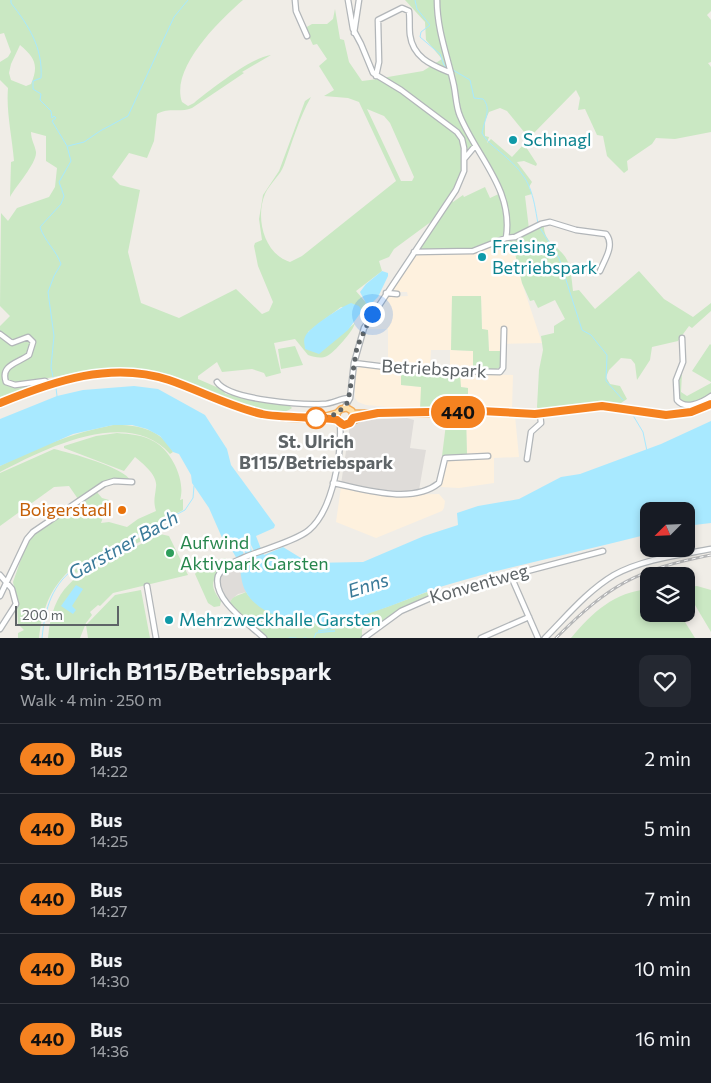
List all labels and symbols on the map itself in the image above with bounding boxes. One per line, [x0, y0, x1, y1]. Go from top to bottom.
place label: Schinagl [523, 128, 591, 150]
marker: Schinagl [507, 134, 519, 146]
place label: Freising Betriebspark [492, 235, 598, 278]
marker: Freising Betriebspark [476, 251, 488, 263]
your location [360, 302, 385, 327]
street label: Betriebspark [381, 354, 487, 382]
line badge: 440 [429, 396, 487, 428]
marker: St. Ulrich B115/Betriebspark [305, 407, 327, 429]
place label: St. Ulrich B115/Betriebspark [239, 430, 394, 473]
place label: Boigerstadl [19, 498, 112, 520]
north arrow [640, 502, 695, 558]
marker: Boigerstadl [116, 504, 128, 516]
water label: Garstner Bach [64, 505, 182, 584]
place label: Aufwind Aktivpark Garsten [180, 531, 329, 574]
marker: Aufwind Aktivpark Garsten [164, 547, 176, 559]
street label: Konventweg [427, 558, 531, 608]
water label: Enns [344, 567, 392, 602]
scale bar [15, 603, 119, 626]
place label: Mehrzweckhalle Garsten [179, 608, 381, 630]
marker: Mehrzweckhalle Garsten [163, 614, 175, 626]

